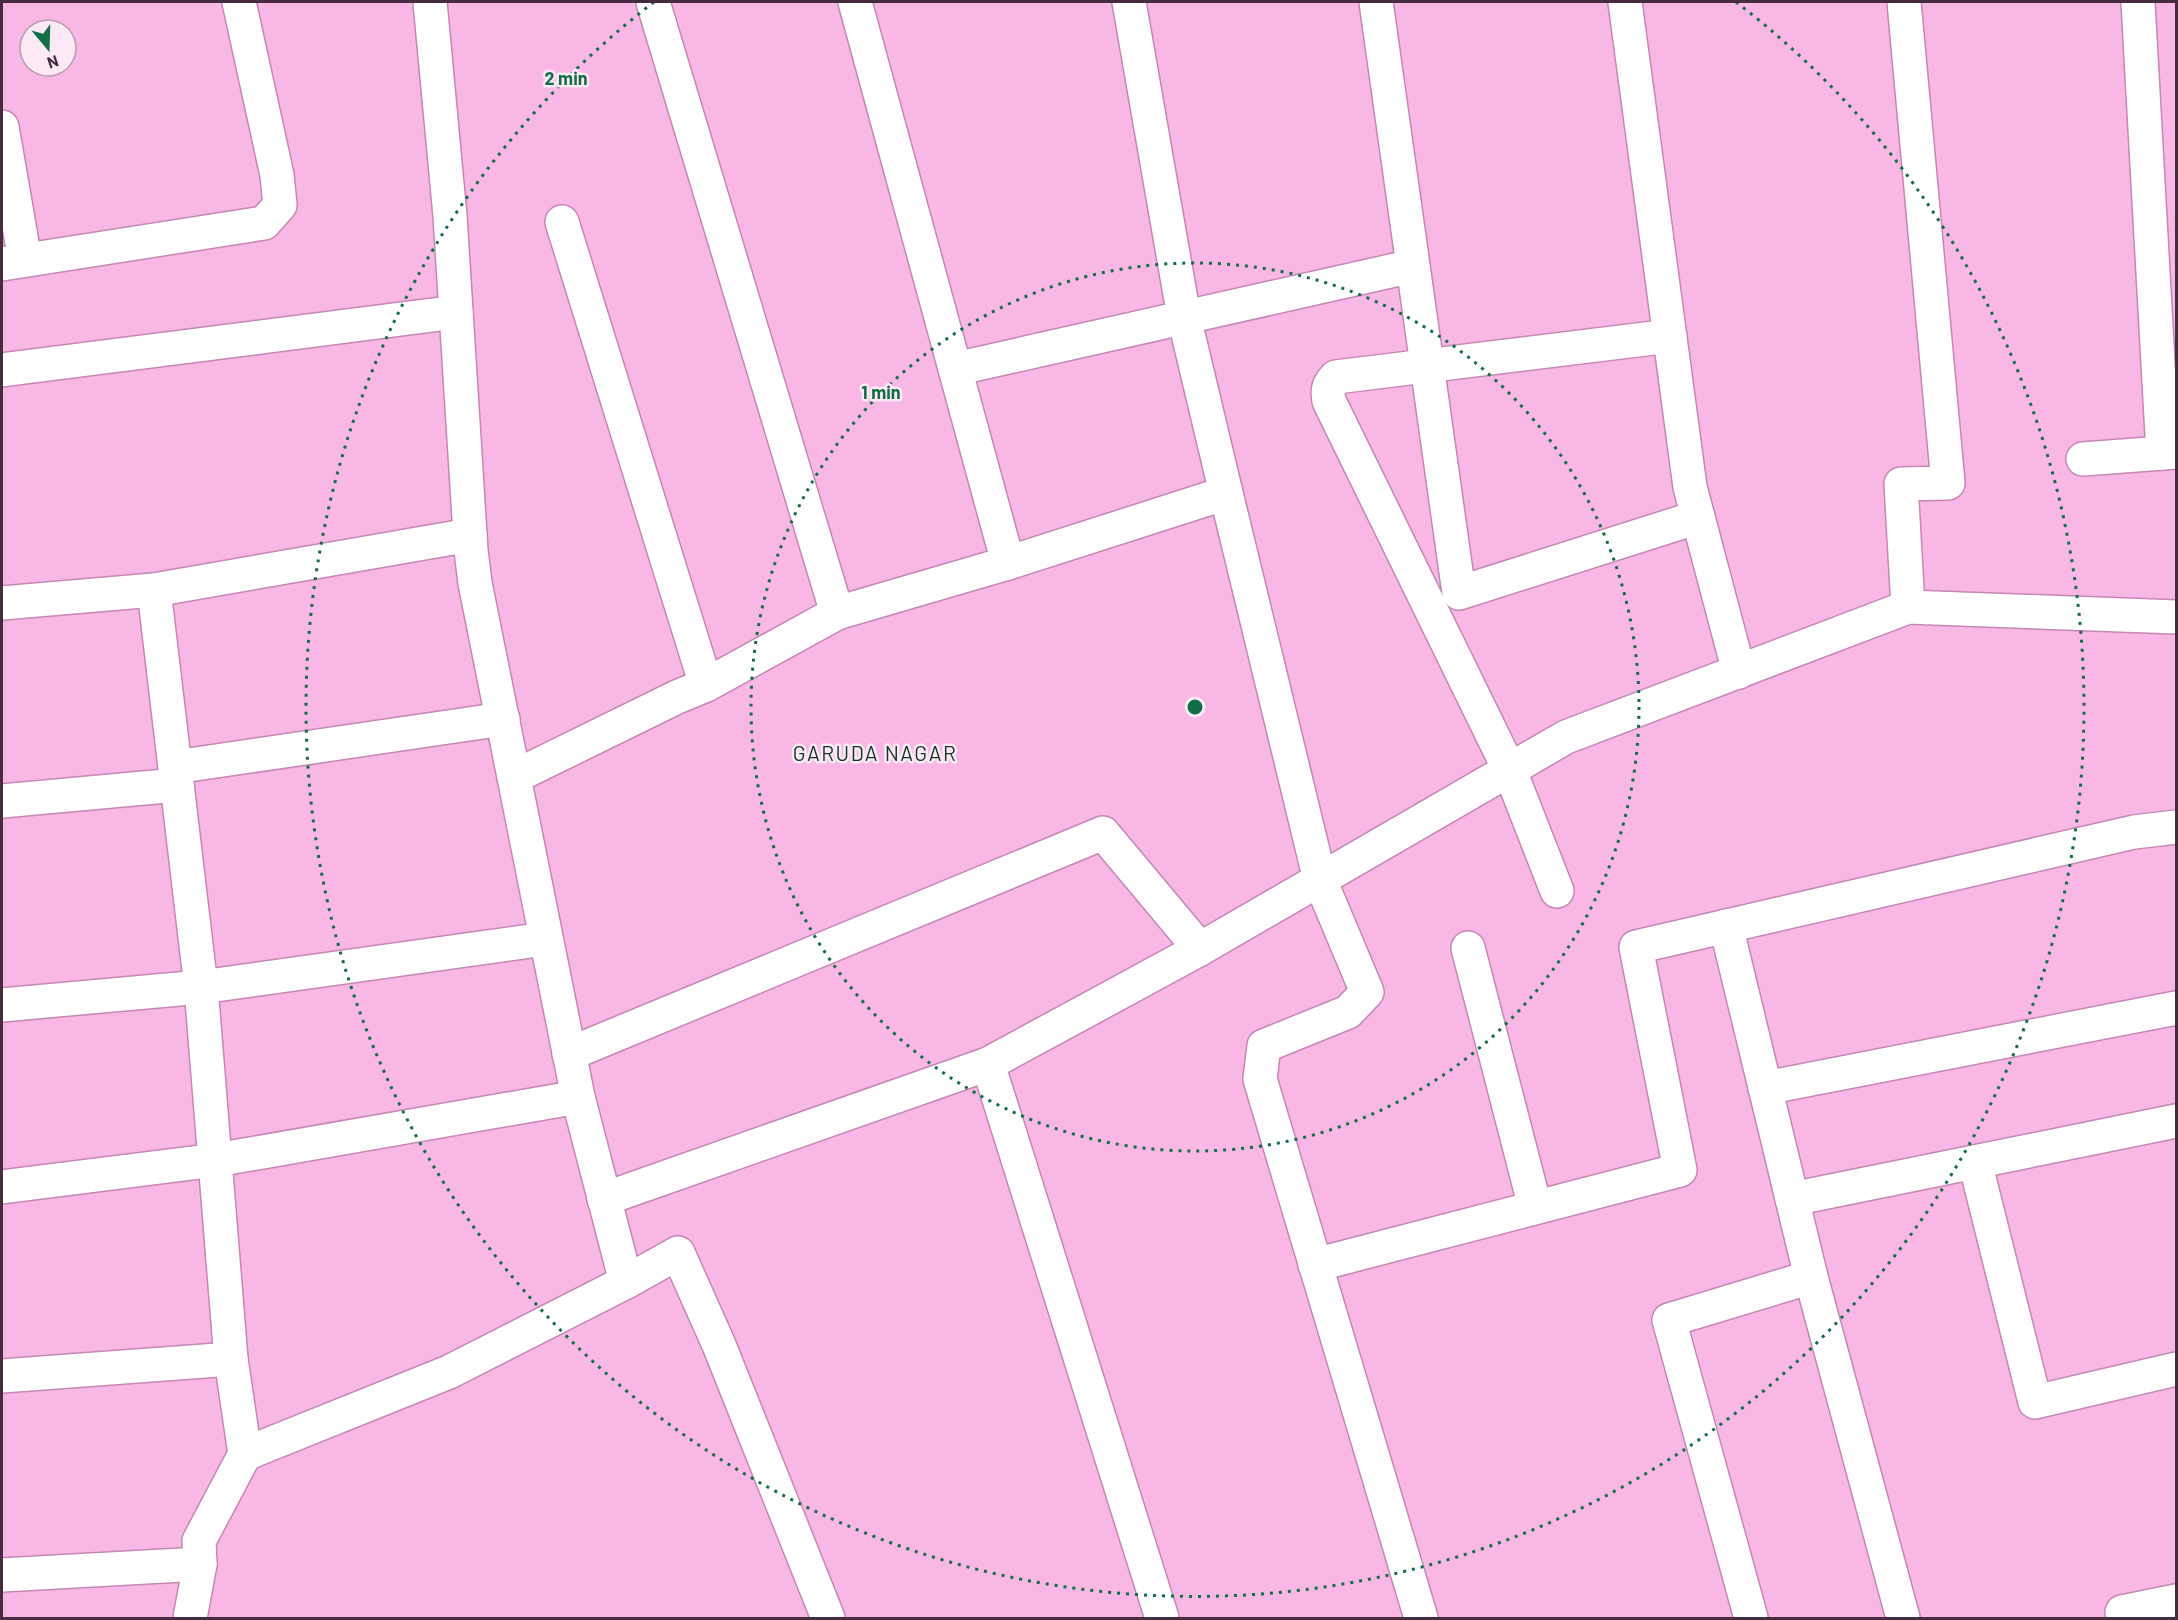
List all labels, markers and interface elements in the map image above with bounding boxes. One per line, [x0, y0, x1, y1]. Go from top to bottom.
north arrow [18, 18, 78, 78]
text: N [45, 52, 61, 73]
text: 2 min [544, 67, 588, 89]
text: 1 min [861, 381, 901, 403]
centre of rings [1185, 697, 1205, 717]
district label: GARUDA NAGAR [793, 740, 957, 765]

